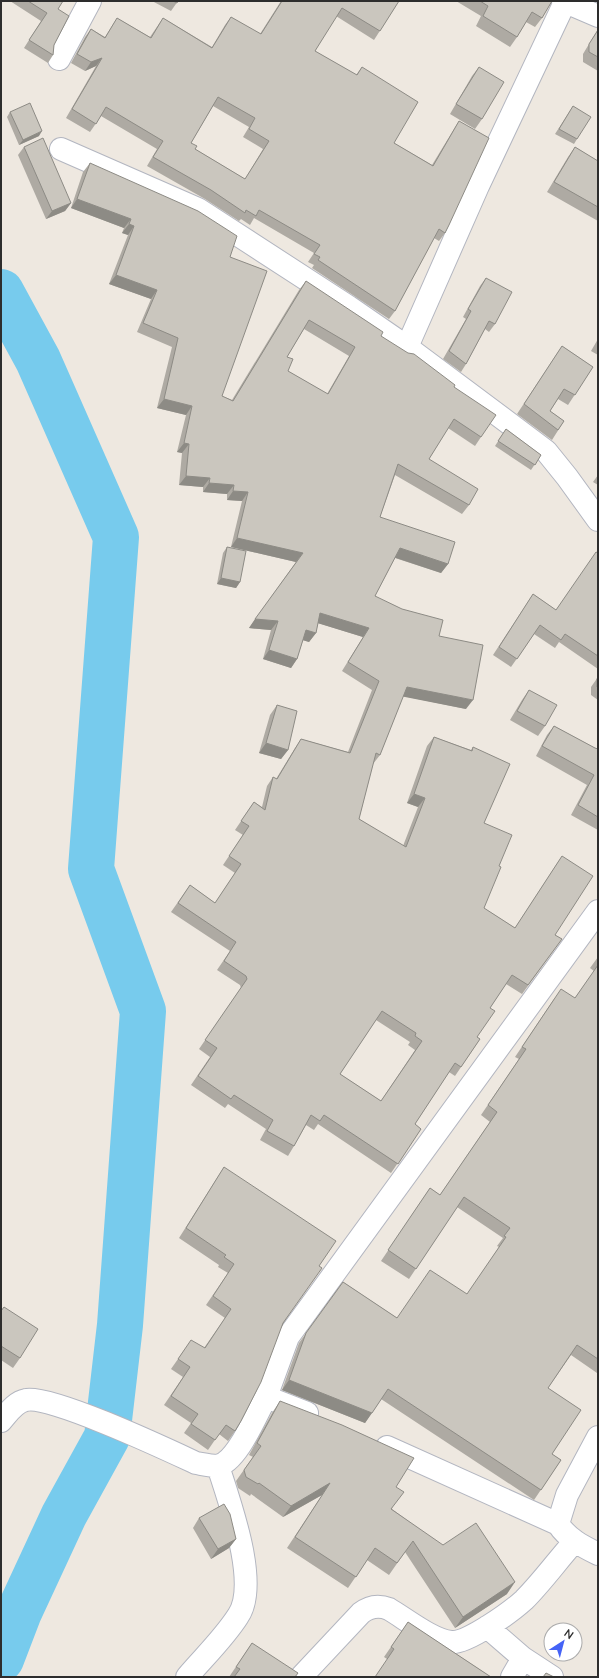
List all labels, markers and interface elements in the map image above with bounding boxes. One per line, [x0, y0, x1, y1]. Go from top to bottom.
north arrow [543, 1622, 583, 1662]
text: N [561, 1626, 576, 1642]

